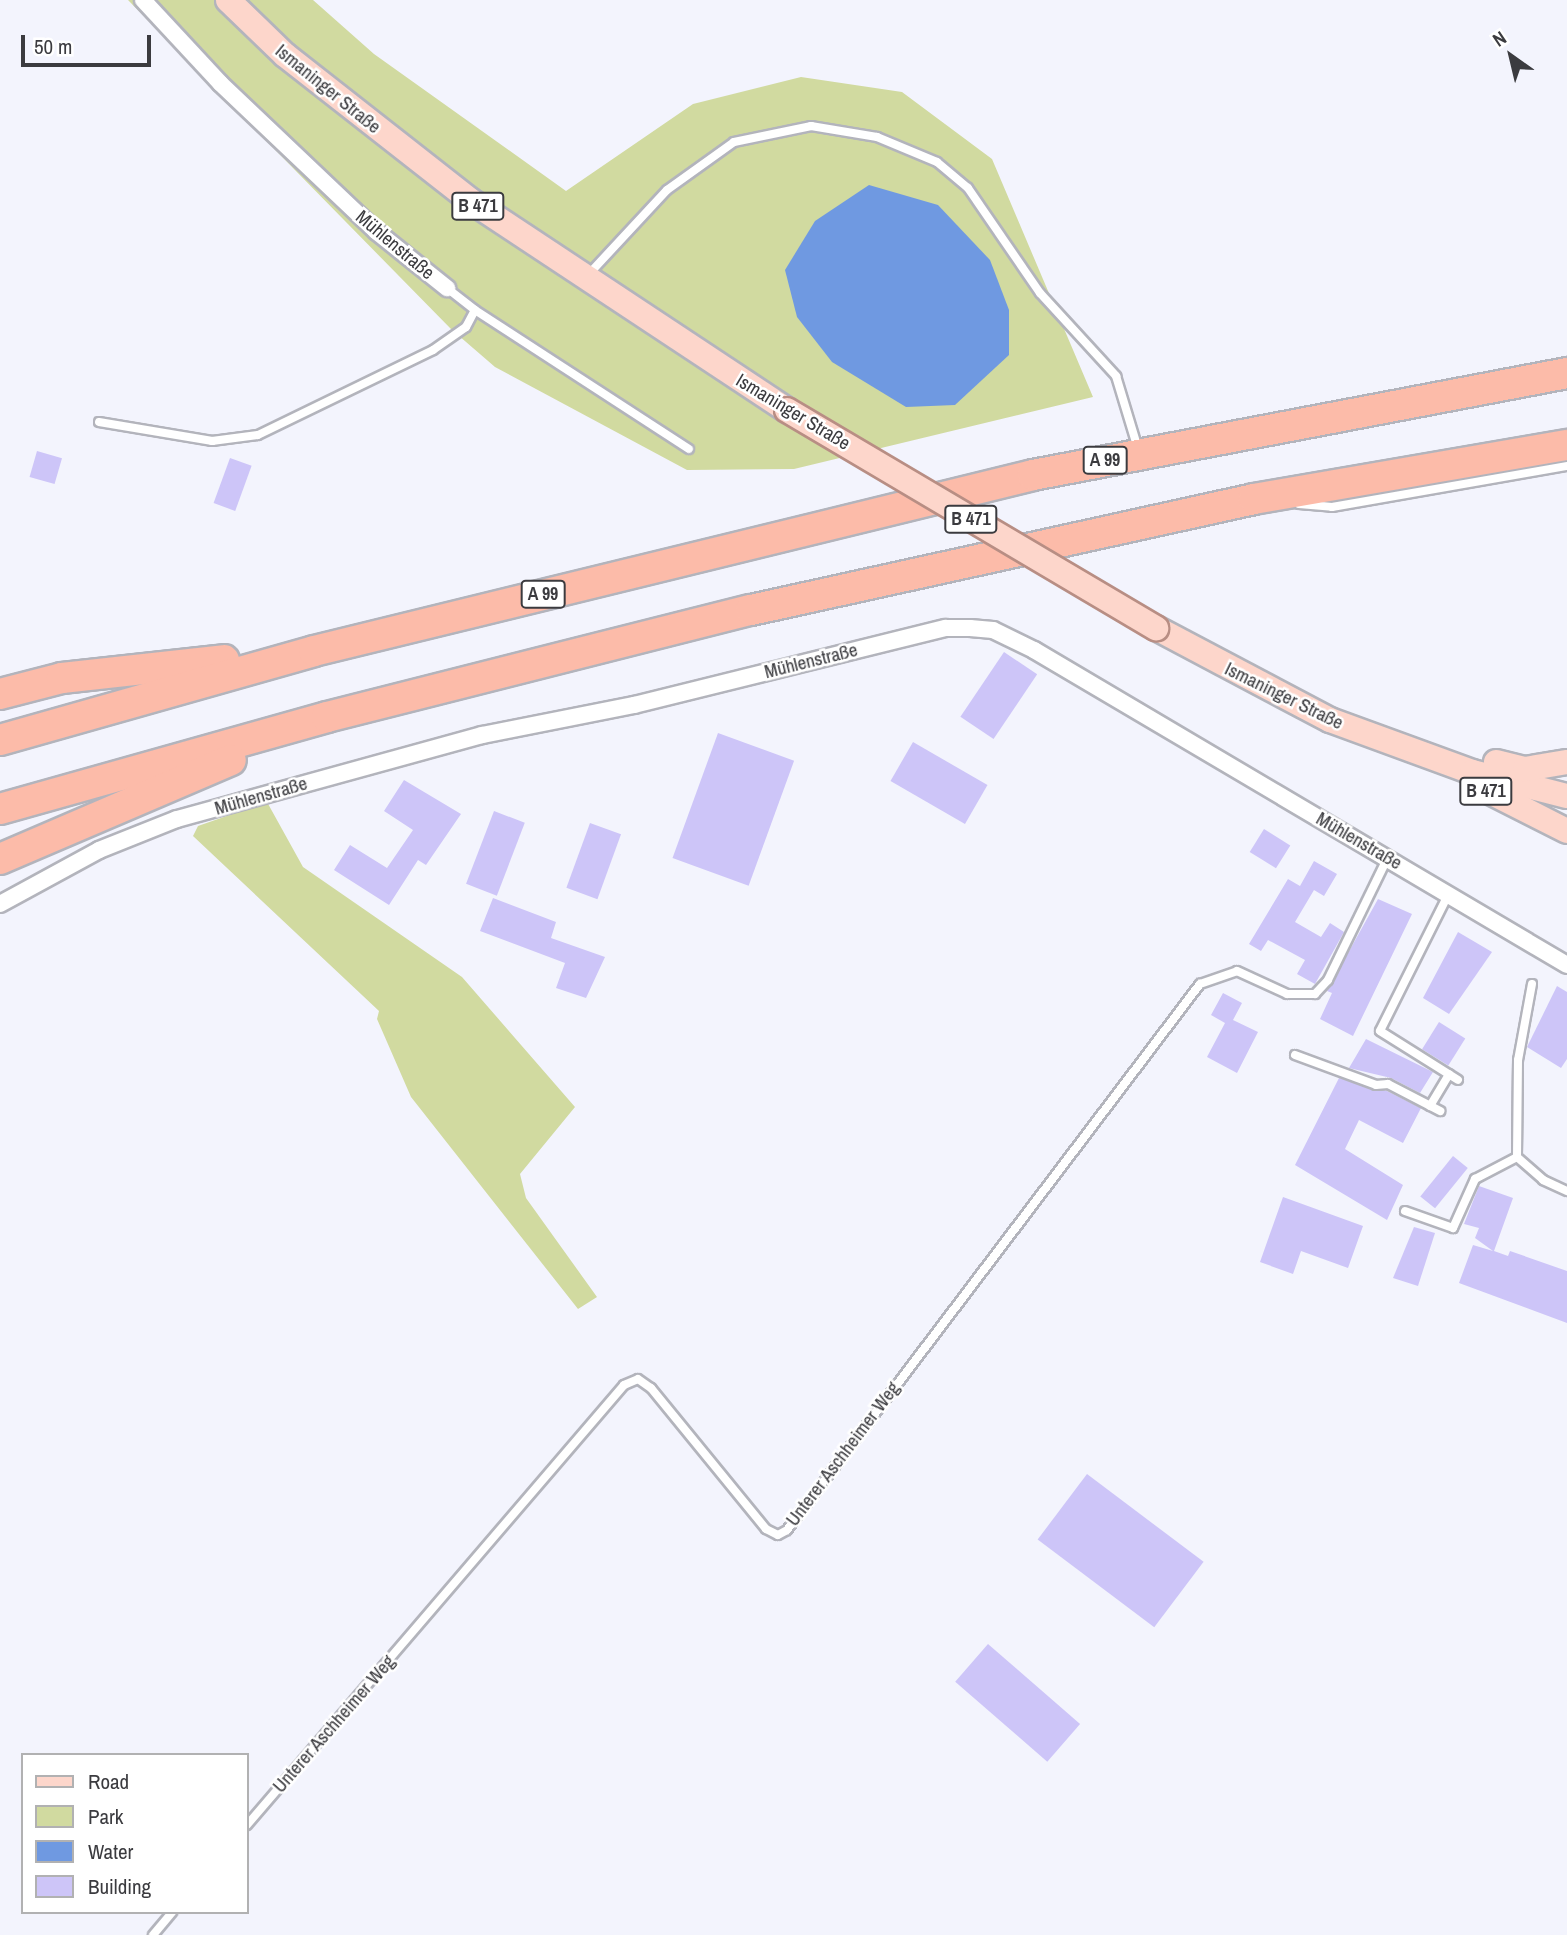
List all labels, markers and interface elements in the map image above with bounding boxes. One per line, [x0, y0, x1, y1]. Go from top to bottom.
scale bar [24, 21, 154, 65]
north arrow [1476, 21, 1546, 91]
text: N [1487, 25, 1511, 53]
text: 50 m [34, 32, 72, 61]
street label: Ismaninger Straße [271, 40, 385, 138]
road number: B 471 [450, 191, 506, 220]
street label: Mühlenstraße [351, 206, 439, 284]
street label: Ismaninger Straße [732, 369, 854, 455]
road number: A 99 [1082, 446, 1128, 474]
road number: B 471 [943, 504, 999, 534]
road number: A 99 [520, 580, 566, 608]
street label: Mühlenstraße [762, 638, 860, 684]
street label: Ismaninger Straße [1221, 657, 1347, 735]
street label: Mühlenstraße [212, 772, 310, 820]
road number: B 471 [1458, 776, 1514, 806]
street label: Mühlenstraße [1312, 807, 1406, 875]
street label: Unterer Aschheimer Weg [781, 1377, 905, 1531]
street label: Unterer Aschheimer Weg [268, 1650, 400, 1798]
legend [21, 1753, 248, 1914]
text: Road [88, 1767, 129, 1796]
text: Park [88, 1802, 123, 1831]
text: Water [88, 1837, 133, 1866]
text: Building [88, 1872, 151, 1901]

